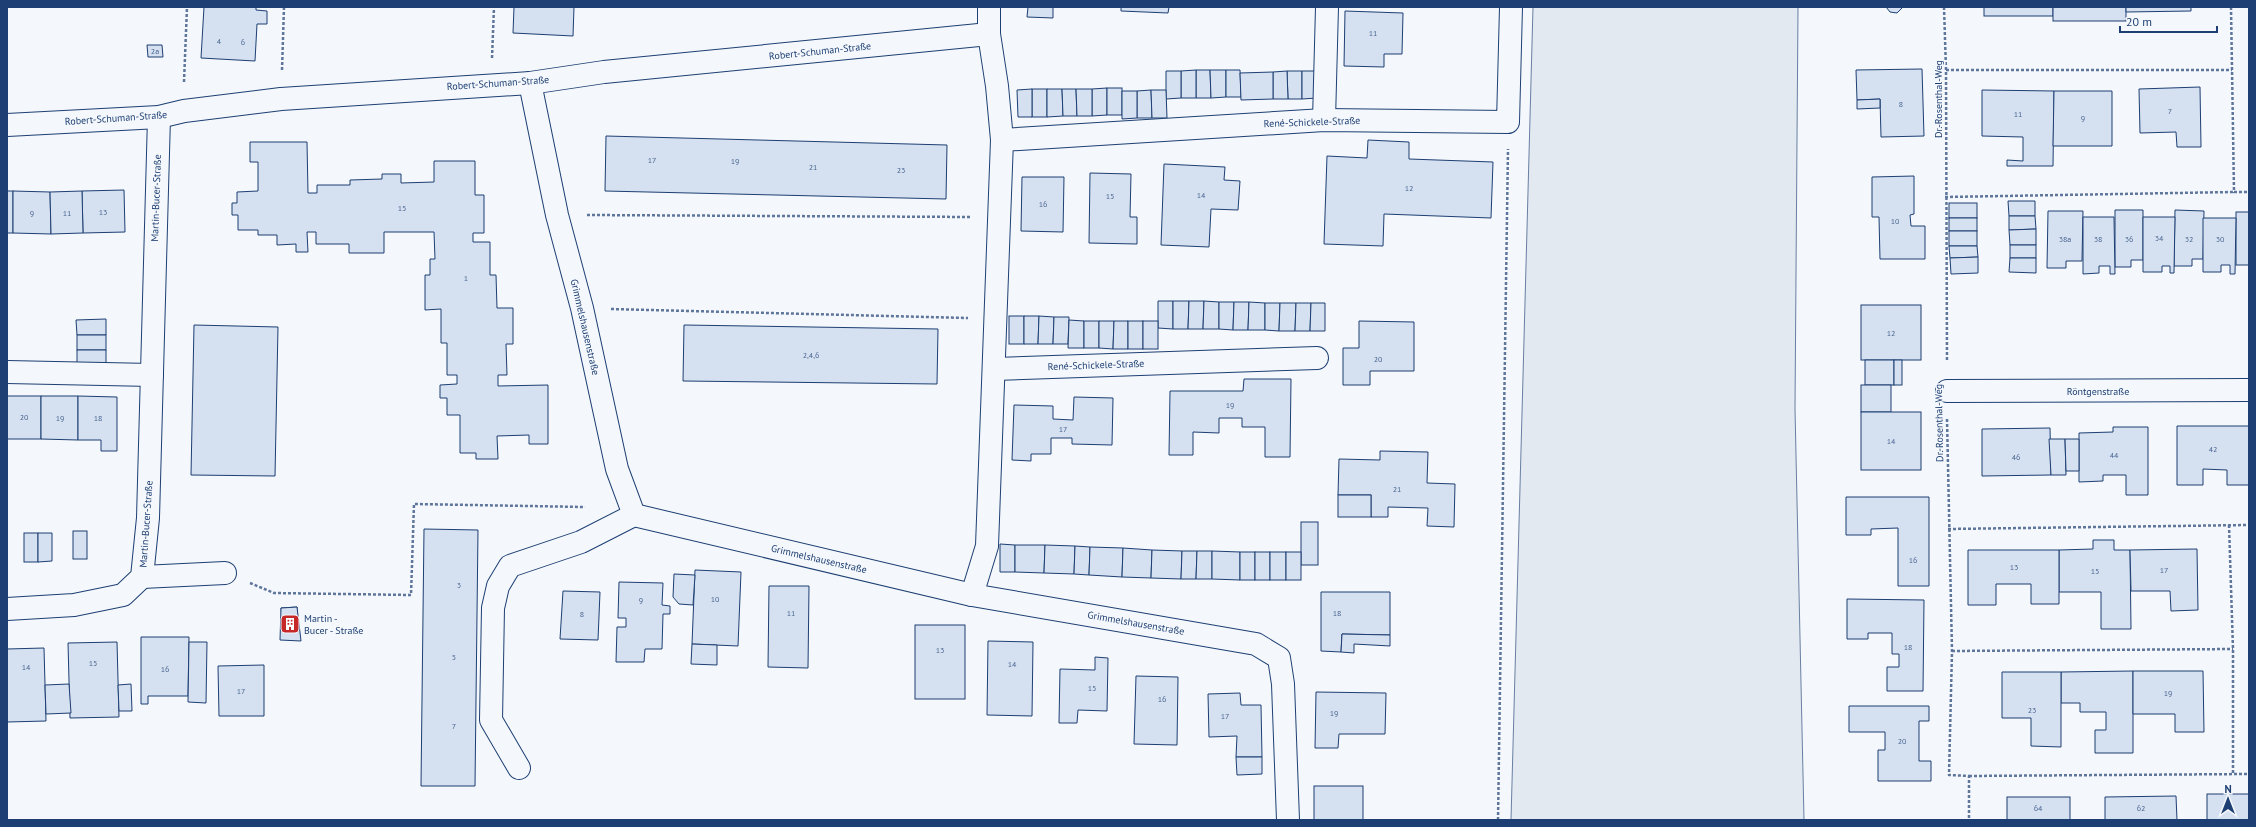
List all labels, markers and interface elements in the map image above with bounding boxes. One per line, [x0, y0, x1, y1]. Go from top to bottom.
scale bar [2120, 8, 2217, 34]
text: 20 m [2126, 14, 2152, 29]
house number: 11 [1369, 28, 1377, 38]
house number: 4 [217, 36, 222, 46]
house number: 6 [241, 37, 245, 47]
street label: Robert-Schuman-Straße [768, 39, 872, 63]
house number: 2a [151, 46, 159, 56]
street label: Dr.-Rosenthal-Weg [1932, 60, 1945, 138]
street label: Robert-Schuman-Straße [446, 73, 550, 93]
house number: 8 [1899, 99, 1903, 109]
house number: 7 [2168, 106, 2172, 116]
street label: Robert-Schuman-Straße [64, 108, 168, 128]
house number: 11 [2014, 109, 2022, 119]
house number: 9 [2081, 113, 2085, 123]
street label: René-Schickele-Straße [1264, 114, 1360, 130]
street label: Martin-Bucer-Straße [148, 154, 164, 242]
house number: 17 [648, 155, 656, 165]
house number: 19 [731, 156, 739, 166]
house number: 21 [809, 162, 817, 172]
house number: 23 [897, 165, 905, 175]
house number: 12 [1405, 183, 1413, 193]
house number: 14 [1197, 190, 1206, 200]
house number: 15 [1106, 191, 1114, 201]
house number: 16 [1039, 199, 1047, 209]
house number: 15 [398, 203, 406, 213]
house number: 13 [99, 207, 107, 217]
house number: 9 [30, 208, 34, 218]
house number: 11 [63, 208, 71, 218]
house number: 10 [1891, 216, 1900, 226]
house number: 34 [2155, 233, 2164, 243]
house number: 38a [2059, 234, 2071, 244]
house number: 38 [2094, 234, 2102, 244]
house number: 36 [2125, 234, 2133, 244]
house number: 32 [2185, 234, 2193, 244]
house number: 30 [2216, 234, 2225, 244]
house number: 1 [464, 273, 468, 283]
street label: Grimmelshausenstraße [568, 278, 602, 376]
house number: 12 [1887, 328, 1895, 338]
house number: 2,4,6 [803, 350, 819, 360]
house number: 20 [1374, 354, 1383, 364]
street label: René-Schickele-Straße [1048, 357, 1144, 373]
street label: Dr.-Rosenthal-Weg [1932, 384, 1946, 462]
street label: Röntgenstraße [2067, 385, 2129, 398]
house number: 19 [1226, 400, 1234, 410]
house number: 20 [20, 412, 29, 422]
house number: 19 [56, 413, 64, 423]
house number: 18 [94, 413, 102, 423]
house number: 17 [1059, 424, 1067, 434]
house number: 14 [1887, 436, 1896, 446]
house number: 42 [2209, 444, 2217, 454]
house number: 44 [2110, 450, 2119, 460]
house number: 46 [2012, 452, 2020, 462]
street label: Martin-Bucer-Straße [136, 480, 156, 568]
house number: 21 [1393, 484, 1401, 494]
street label: Grimmelshausenstraße [770, 542, 868, 576]
house number: 16 [1909, 555, 1917, 565]
house number: 13 [2010, 562, 2018, 572]
house number: 17 [2160, 565, 2168, 575]
house number: 15 [2091, 566, 2099, 576]
house number: 3 [457, 580, 461, 590]
house number: 10 [711, 594, 720, 604]
house number: 9 [639, 595, 643, 605]
house number: 11 [787, 608, 795, 618]
street label: Grimmelshausenstraße [1087, 608, 1185, 638]
house number: 18 [1333, 608, 1341, 618]
house number: 8 [580, 609, 584, 619]
place label: Martin - Bucer - Straße [304, 612, 363, 637]
building icon: Martin - Bucer - Straße [279, 613, 301, 635]
house number: 18 [1904, 642, 1912, 652]
house number: 13 [936, 645, 944, 655]
house number: 5 [452, 652, 456, 662]
house number: 15 [89, 658, 97, 668]
house number: 14 [1008, 659, 1017, 669]
house number: 14 [22, 662, 31, 672]
house number: 16 [161, 664, 169, 674]
house number: 15 [1088, 683, 1096, 693]
house number: 17 [237, 686, 245, 696]
house number: 19 [2164, 688, 2172, 698]
house number: 16 [1158, 694, 1166, 704]
house number: 23 [2028, 705, 2036, 715]
house number: 19 [1330, 708, 1338, 718]
house number: 17 [1221, 711, 1229, 721]
house number: 7 [452, 721, 456, 731]
house number: 20 [1898, 736, 1907, 746]
north arrow [2208, 779, 2248, 819]
text: N [2224, 782, 2232, 796]
house number: 64 [2034, 803, 2043, 813]
house number: 62 [2137, 803, 2145, 813]

